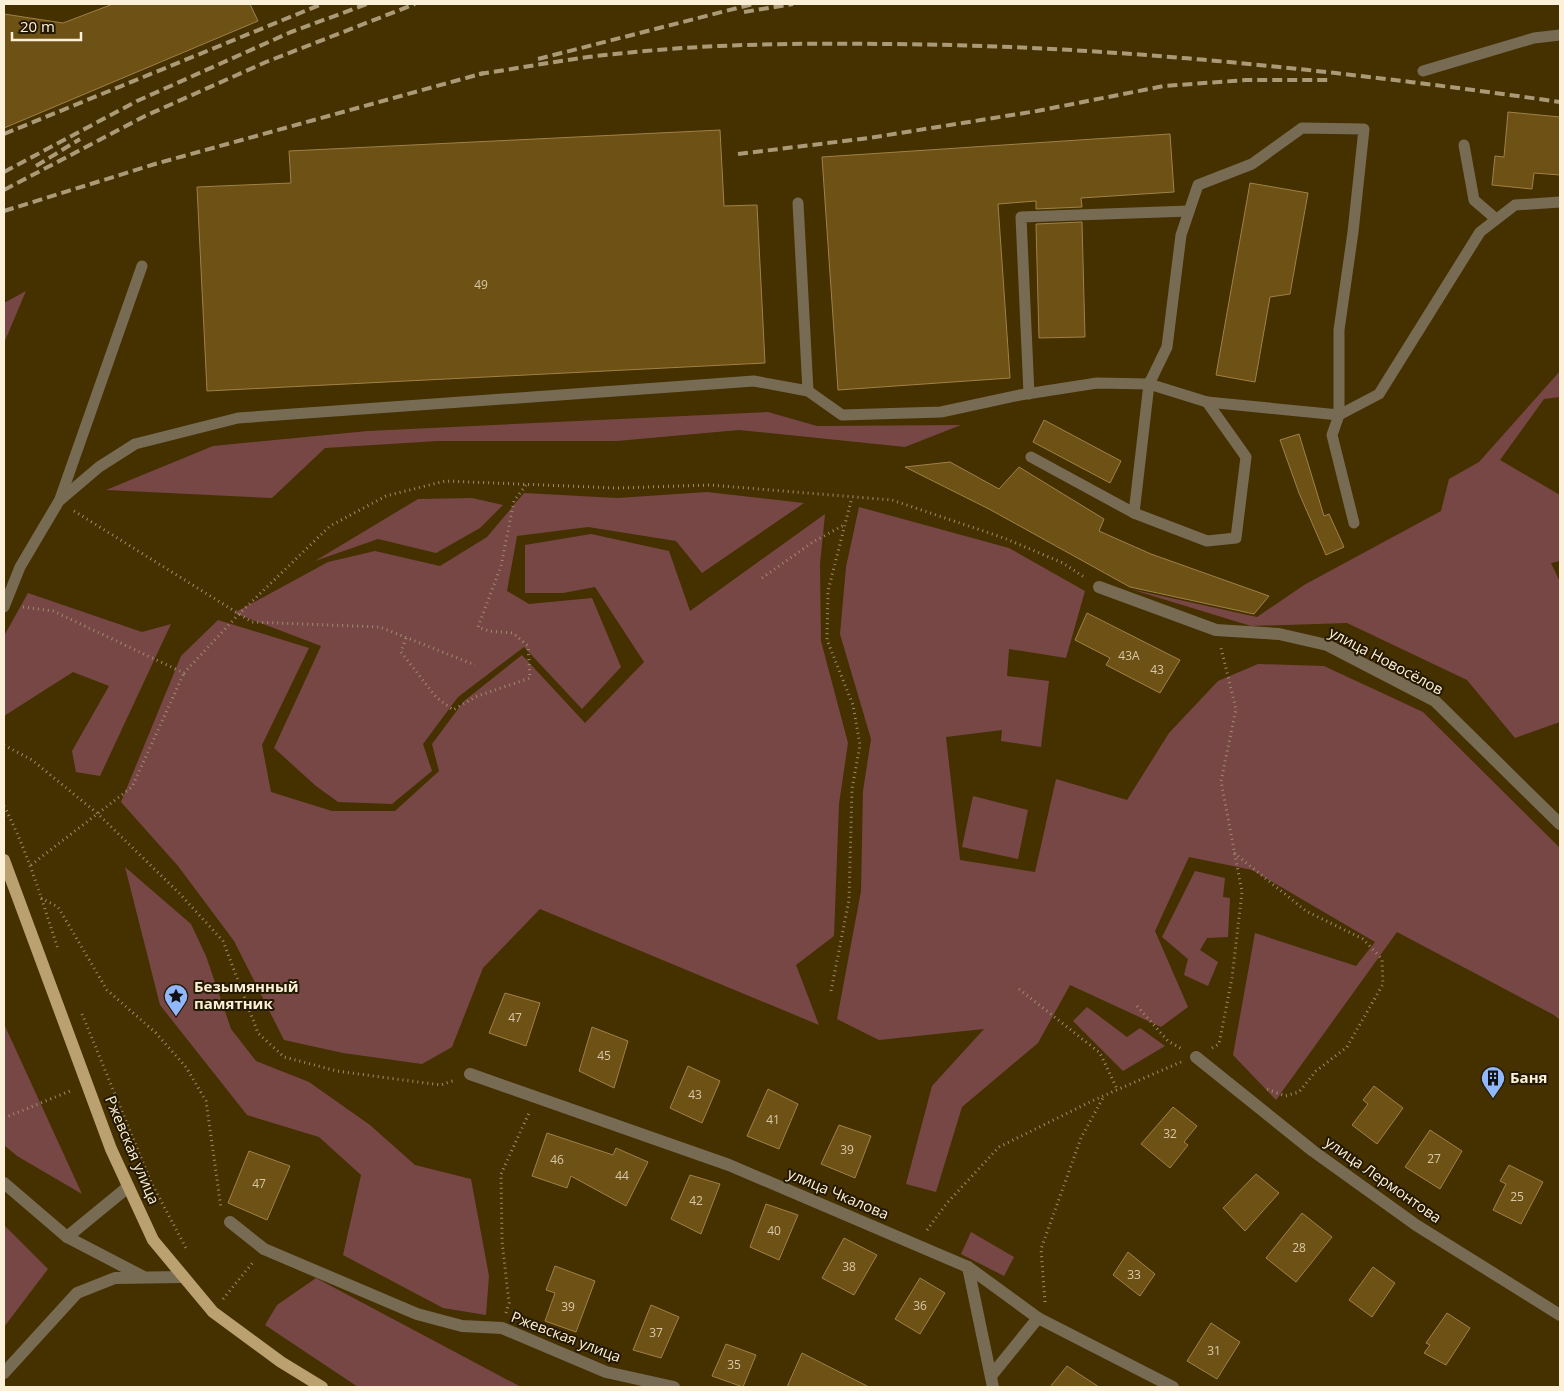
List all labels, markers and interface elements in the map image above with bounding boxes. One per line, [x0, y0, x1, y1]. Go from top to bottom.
scale bar [12, 10, 81, 42]
text: 20 m [20, 16, 55, 36]
house number: 49 [474, 276, 488, 293]
street label: улица Новосёлов [1326, 622, 1447, 699]
house number: 43А [1118, 647, 1140, 664]
house number: 43 [1150, 661, 1164, 678]
place label: Безымянный памятник [194, 976, 299, 1013]
place icon: Безымянный памятник [163, 983, 189, 1017]
house number: 47 [508, 1009, 522, 1026]
house number: 45 [597, 1047, 611, 1064]
building icon: Баня [1480, 1065, 1506, 1099]
place label: Баня [1510, 1067, 1547, 1087]
house number: 43 [688, 1086, 702, 1103]
street label: Ржевская улица [101, 1092, 165, 1207]
house number: 41 [766, 1111, 780, 1128]
house number: 32 [1163, 1125, 1177, 1142]
street label: улица Лермонтова [1321, 1131, 1446, 1227]
house number: 39 [840, 1141, 854, 1158]
house number: 27 [1427, 1150, 1441, 1167]
house number: 46 [550, 1151, 564, 1168]
street label: улица Чкалова [785, 1163, 892, 1223]
house number: 44 [615, 1167, 629, 1184]
house number: 47 [252, 1175, 266, 1192]
house number: 25 [1510, 1188, 1524, 1205]
house number: 42 [689, 1192, 703, 1209]
house number: 40 [767, 1222, 781, 1239]
house number: 28 [1292, 1239, 1306, 1256]
house number: 38 [842, 1258, 856, 1275]
house number: 33 [1127, 1266, 1141, 1283]
house number: 36 [913, 1297, 927, 1314]
house number: 39 [561, 1298, 575, 1315]
street label: Ржевская улица [509, 1306, 624, 1366]
house number: 37 [649, 1324, 663, 1341]
house number: 31 [1207, 1342, 1221, 1359]
house number: 35 [727, 1356, 741, 1373]

